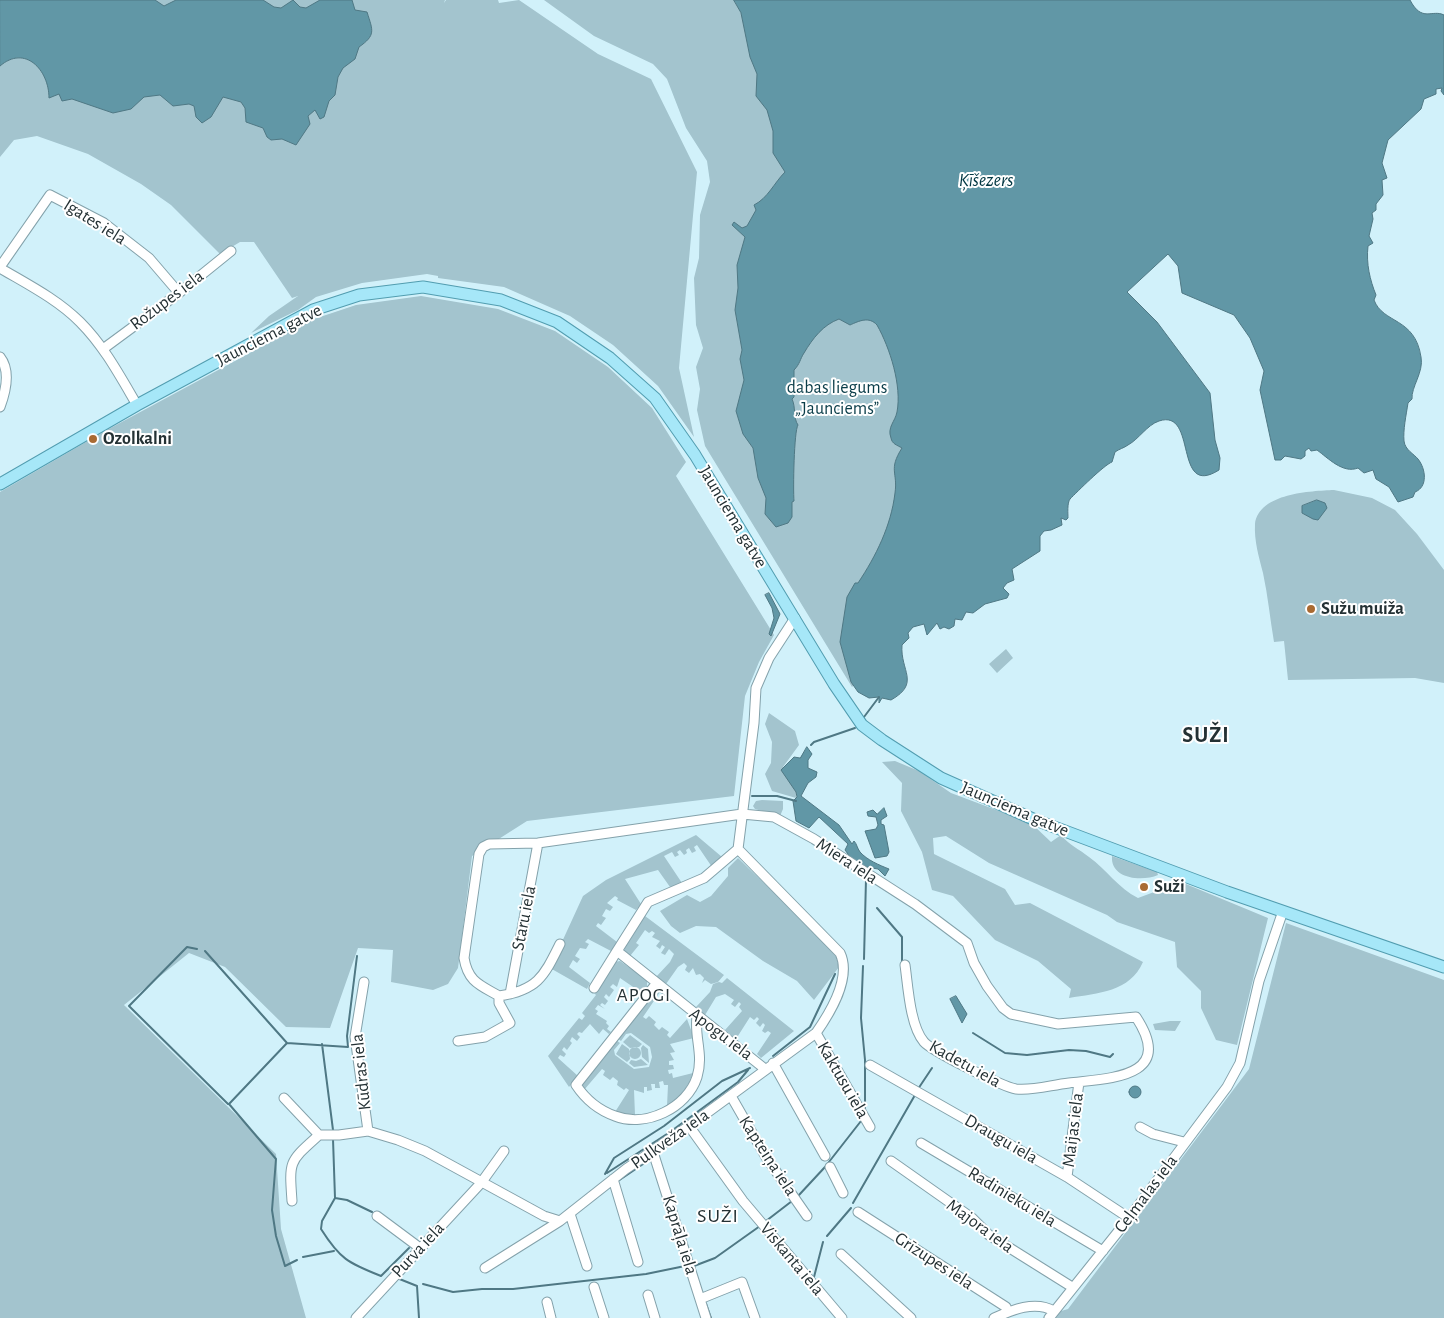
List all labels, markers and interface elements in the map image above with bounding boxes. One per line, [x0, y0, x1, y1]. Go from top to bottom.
water label: Ķīšezers [959, 169, 1013, 191]
street label: Igates iela [60, 194, 130, 250]
street label: Rožupes iela [126, 265, 208, 335]
street label: Jaunciema gatve [213, 299, 325, 371]
park label: dabas liegums „Jaunciems” [787, 377, 887, 419]
place label: Ozolkalni [103, 428, 172, 450]
marker: Ozolkalni [87, 433, 99, 445]
street label: Jaunciema gatve [694, 462, 772, 572]
place label: Sužu muiža [1321, 598, 1404, 620]
marker: Sužu muiža [1305, 603, 1317, 615]
district label: SUŽI [1182, 722, 1230, 748]
street label: Jaunciema gatve [958, 777, 1072, 841]
street label: Miera iela [812, 833, 882, 889]
place label: Suži [1154, 876, 1185, 898]
marker: Suži [1138, 881, 1150, 893]
street label: Staru iela [507, 884, 541, 952]
district label: APOGI [616, 984, 672, 1006]
street label: Apogu iela [685, 1003, 757, 1065]
street label: Kūdras iela [346, 1033, 376, 1111]
street label: Kadetu iela [925, 1035, 1005, 1093]
street label: Kaktusu iela [812, 1038, 874, 1122]
street label: Maijas iela [1058, 1092, 1088, 1168]
street label: Pulkveža iela [627, 1104, 713, 1174]
street label: Draugu iela [960, 1109, 1042, 1169]
street label: Kapteiņa iela [734, 1112, 802, 1200]
street label: Ceļmalas iela [1110, 1151, 1182, 1237]
street label: Radinieku iela [964, 1162, 1060, 1232]
street label: Kaprāļa iela [658, 1193, 702, 1277]
street label: Majora iela [942, 1194, 1018, 1258]
district label: SUŽI [697, 1204, 739, 1228]
street label: Purva iela [387, 1218, 449, 1282]
street label: Viskanta iela [755, 1218, 829, 1300]
street label: Grīzupes iela [890, 1228, 978, 1294]

